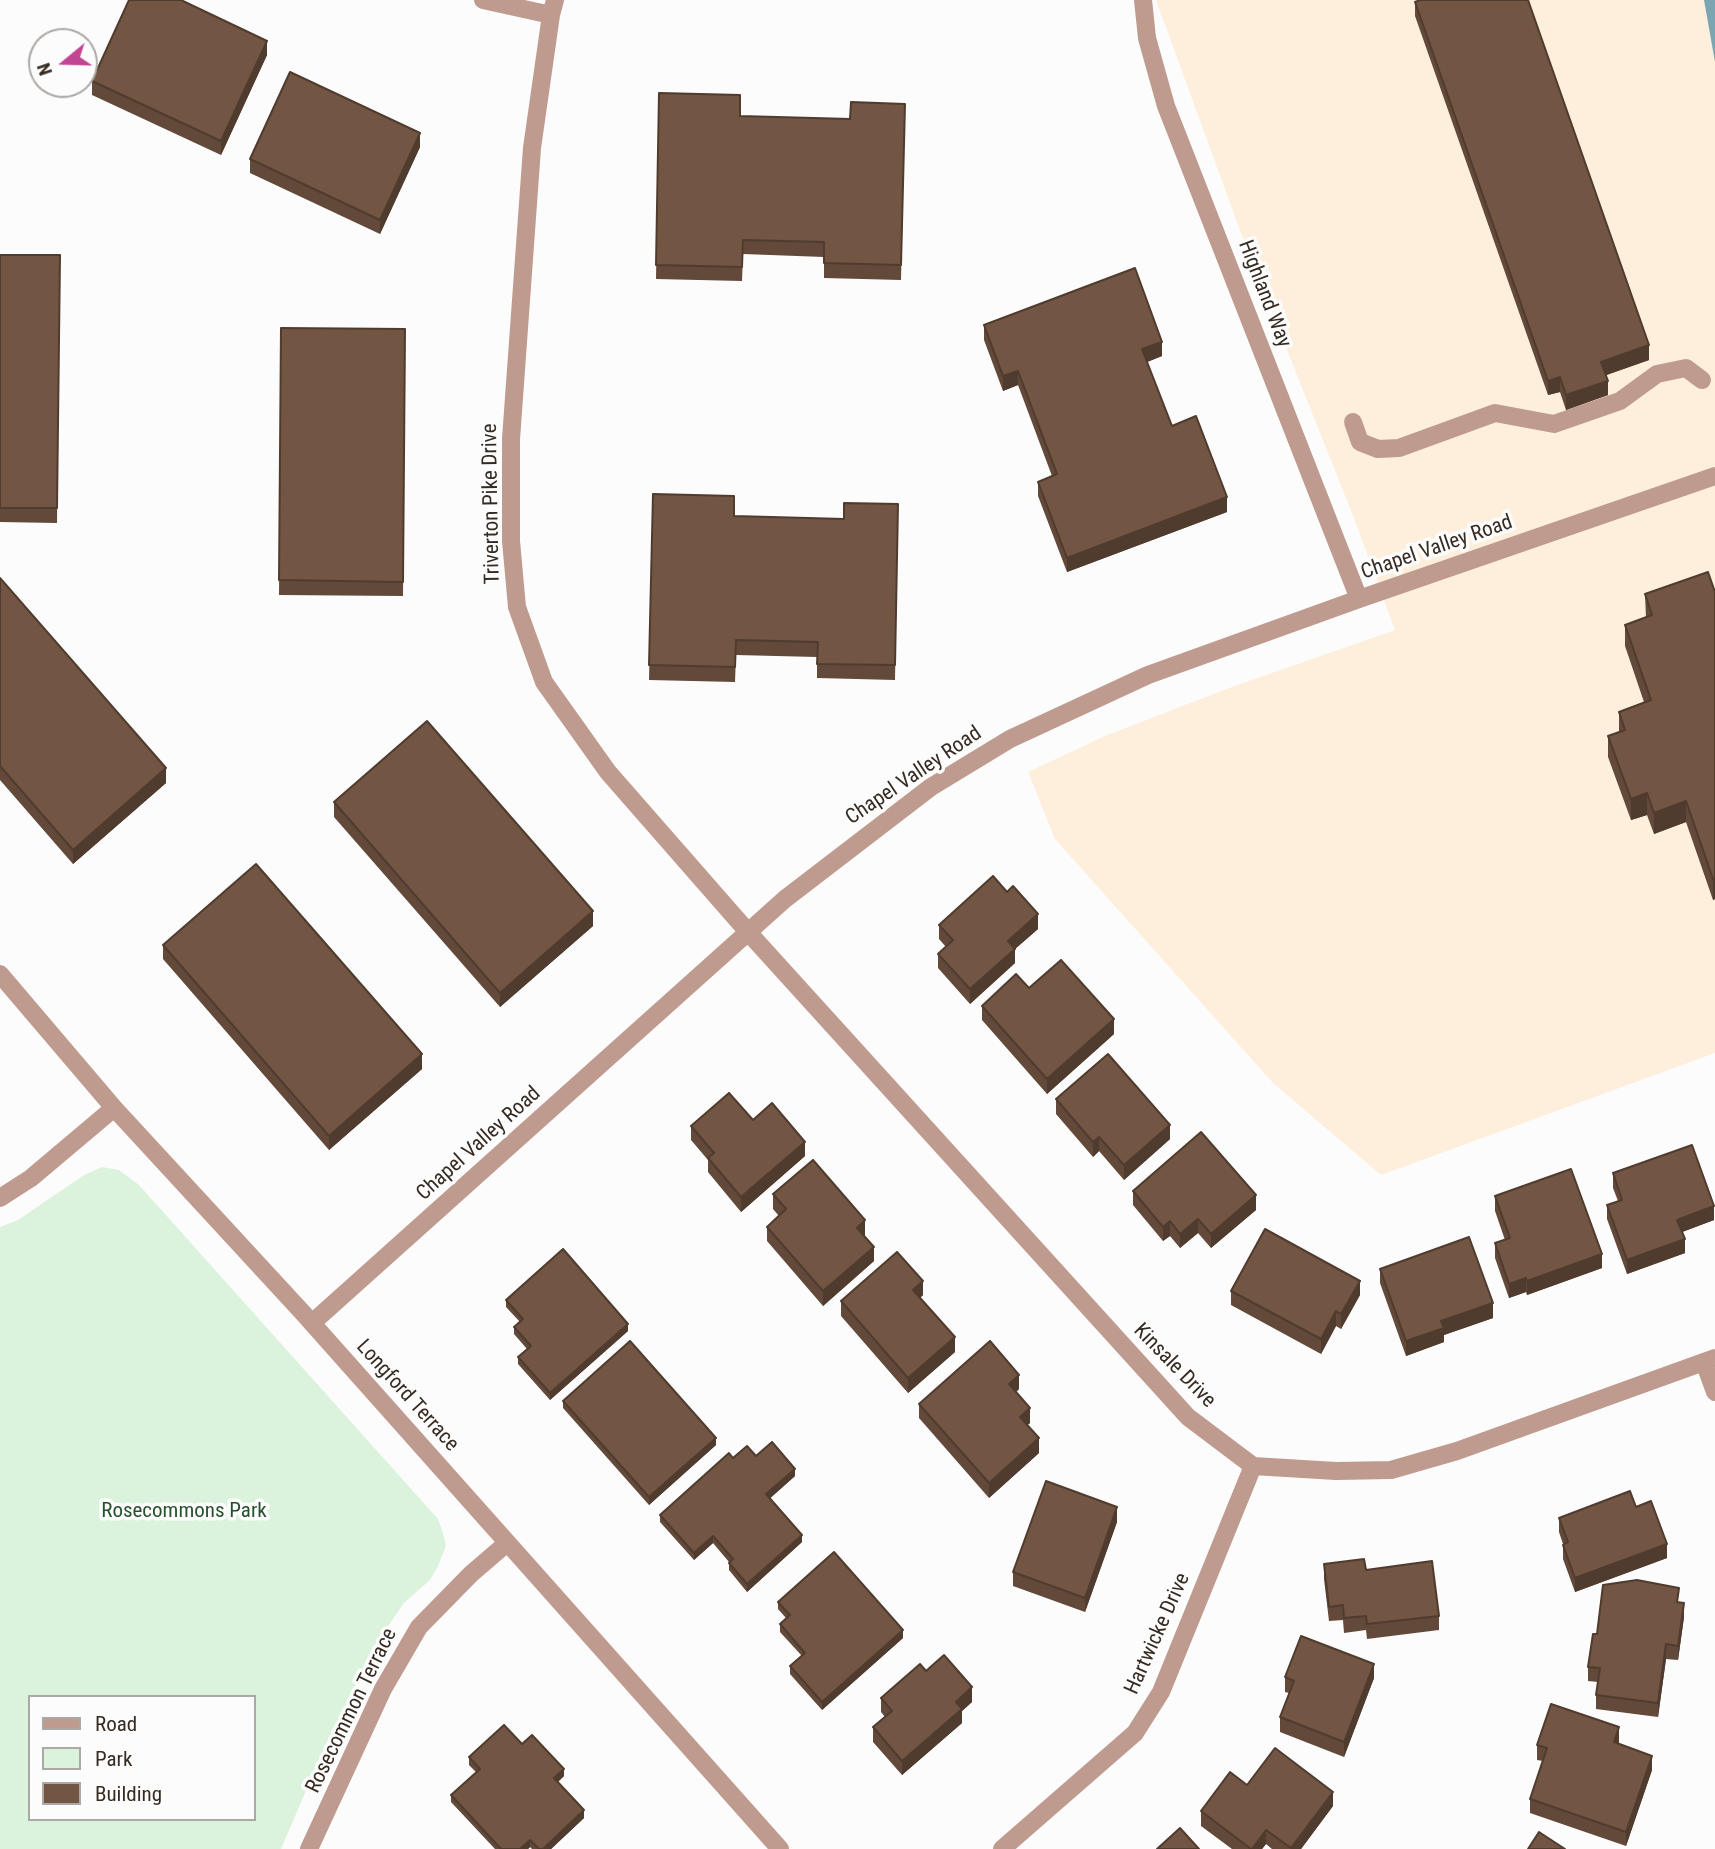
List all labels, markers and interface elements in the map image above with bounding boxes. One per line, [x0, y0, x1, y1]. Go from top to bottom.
north arrow [28, 28, 98, 98]
text: N [32, 60, 57, 79]
street label: Highland Way [1232, 237, 1296, 351]
street label: Triverton Pike Drive [478, 423, 506, 585]
street label: Chapel Valley Road [1358, 510, 1516, 586]
street label: Chapel Valley Road [841, 721, 987, 831]
street label: Chapel Valley Road [412, 1082, 546, 1206]
street label: Kinsale Drive [1128, 1319, 1220, 1413]
street label: Longford Terrace [350, 1335, 464, 1457]
park label: Rosecommons Park [101, 1499, 267, 1525]
street label: Hartwicke Drive [1120, 1569, 1196, 1699]
street label: Rosecommon Terrace [301, 1624, 403, 1798]
legend [28, 1695, 256, 1821]
text: Road [95, 1712, 137, 1736]
text: Park [95, 1747, 132, 1771]
text: Building [95, 1782, 162, 1806]

